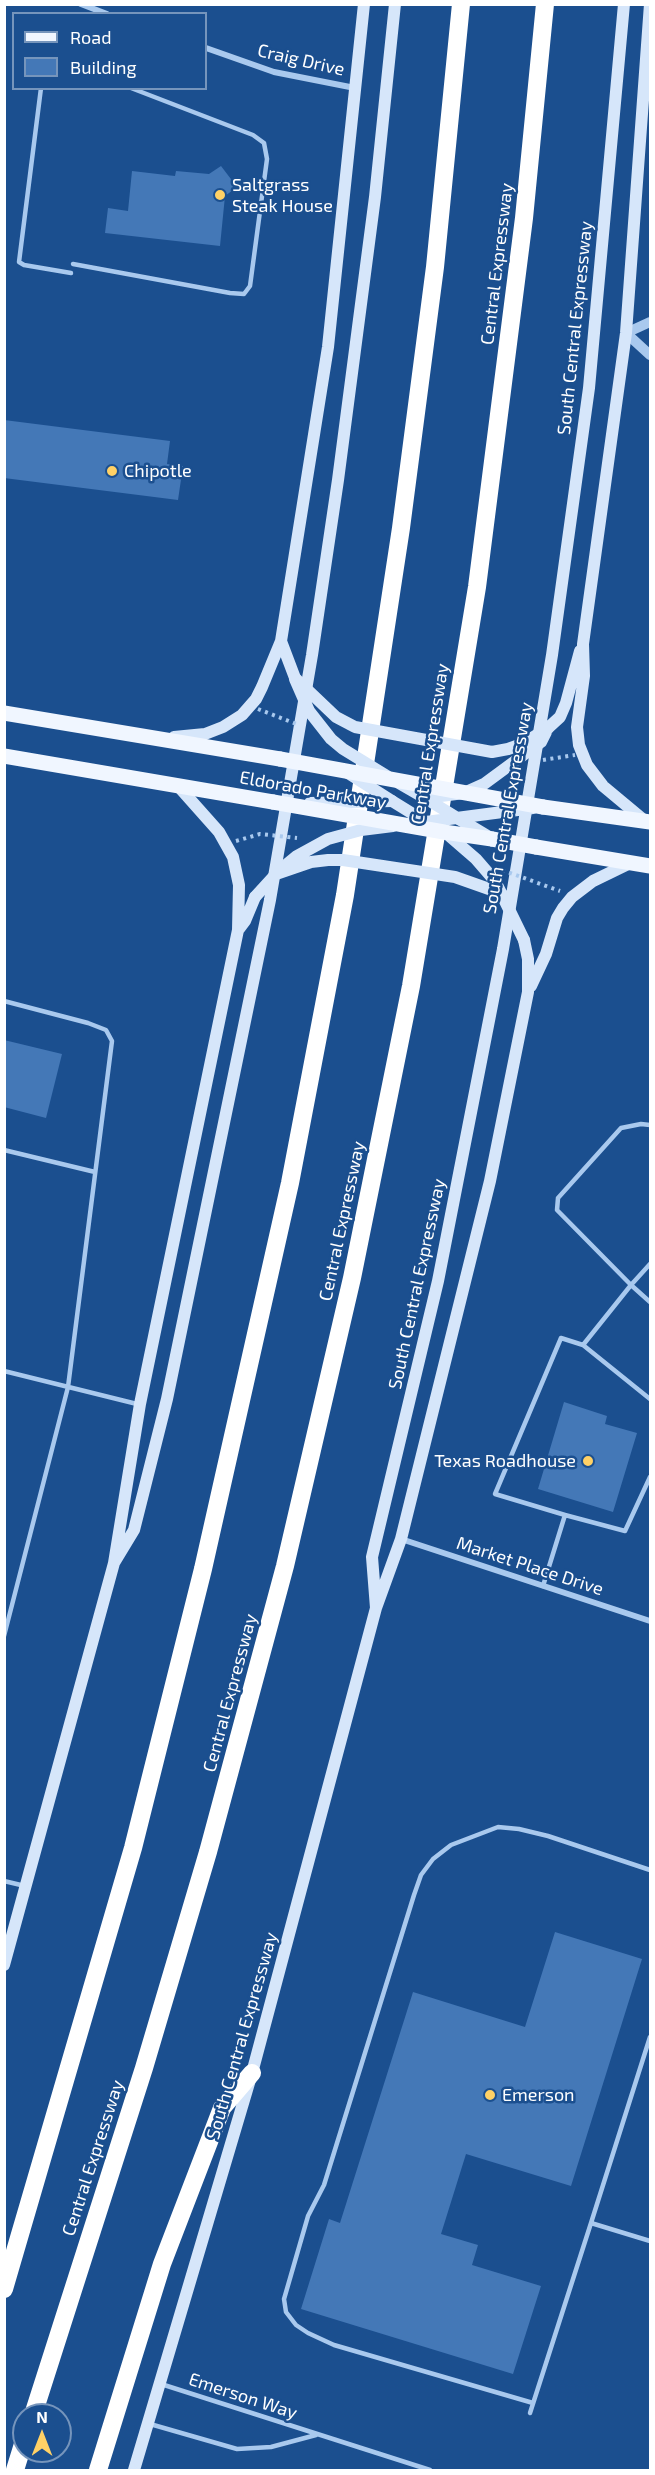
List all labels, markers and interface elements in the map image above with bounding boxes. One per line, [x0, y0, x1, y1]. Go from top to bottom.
legend [12, 12, 207, 90]
text: Road [70, 26, 111, 48]
street label: Craig Drive [255, 40, 347, 80]
text: Building [70, 56, 137, 78]
place label: Saltgrass Steak House [232, 174, 333, 216]
street label: Central Expressway [476, 182, 518, 346]
marker: Saltgrass Steak House [213, 188, 227, 202]
street label: South Central Expressway [553, 220, 597, 436]
place label: Chipotle [124, 460, 192, 482]
marker: Chipotle [105, 464, 119, 478]
street label: Central Expressway [407, 662, 453, 826]
street label: South Central Expressway [479, 700, 537, 916]
street label: Eldorado Parkway [238, 766, 388, 814]
street label: Central Expressway [315, 1139, 369, 1303]
street label: South Central Expressway [384, 1177, 450, 1391]
place label: Texas Roadhouse [434, 1450, 576, 1472]
marker: Texas Roadhouse [581, 1454, 595, 1468]
street label: Market Place Drive [454, 1532, 606, 1600]
street label: Central Expressway [198, 1612, 262, 1774]
street label: South Central Expressway [202, 1930, 282, 2142]
street label: Central Expressway [58, 2077, 128, 2239]
place label: Emerson [502, 2084, 575, 2106]
marker: Emerson [483, 2088, 497, 2102]
street label: Emerson Way [186, 2368, 300, 2424]
north arrow [12, 2403, 72, 2463]
text: N [36, 2407, 48, 2426]

